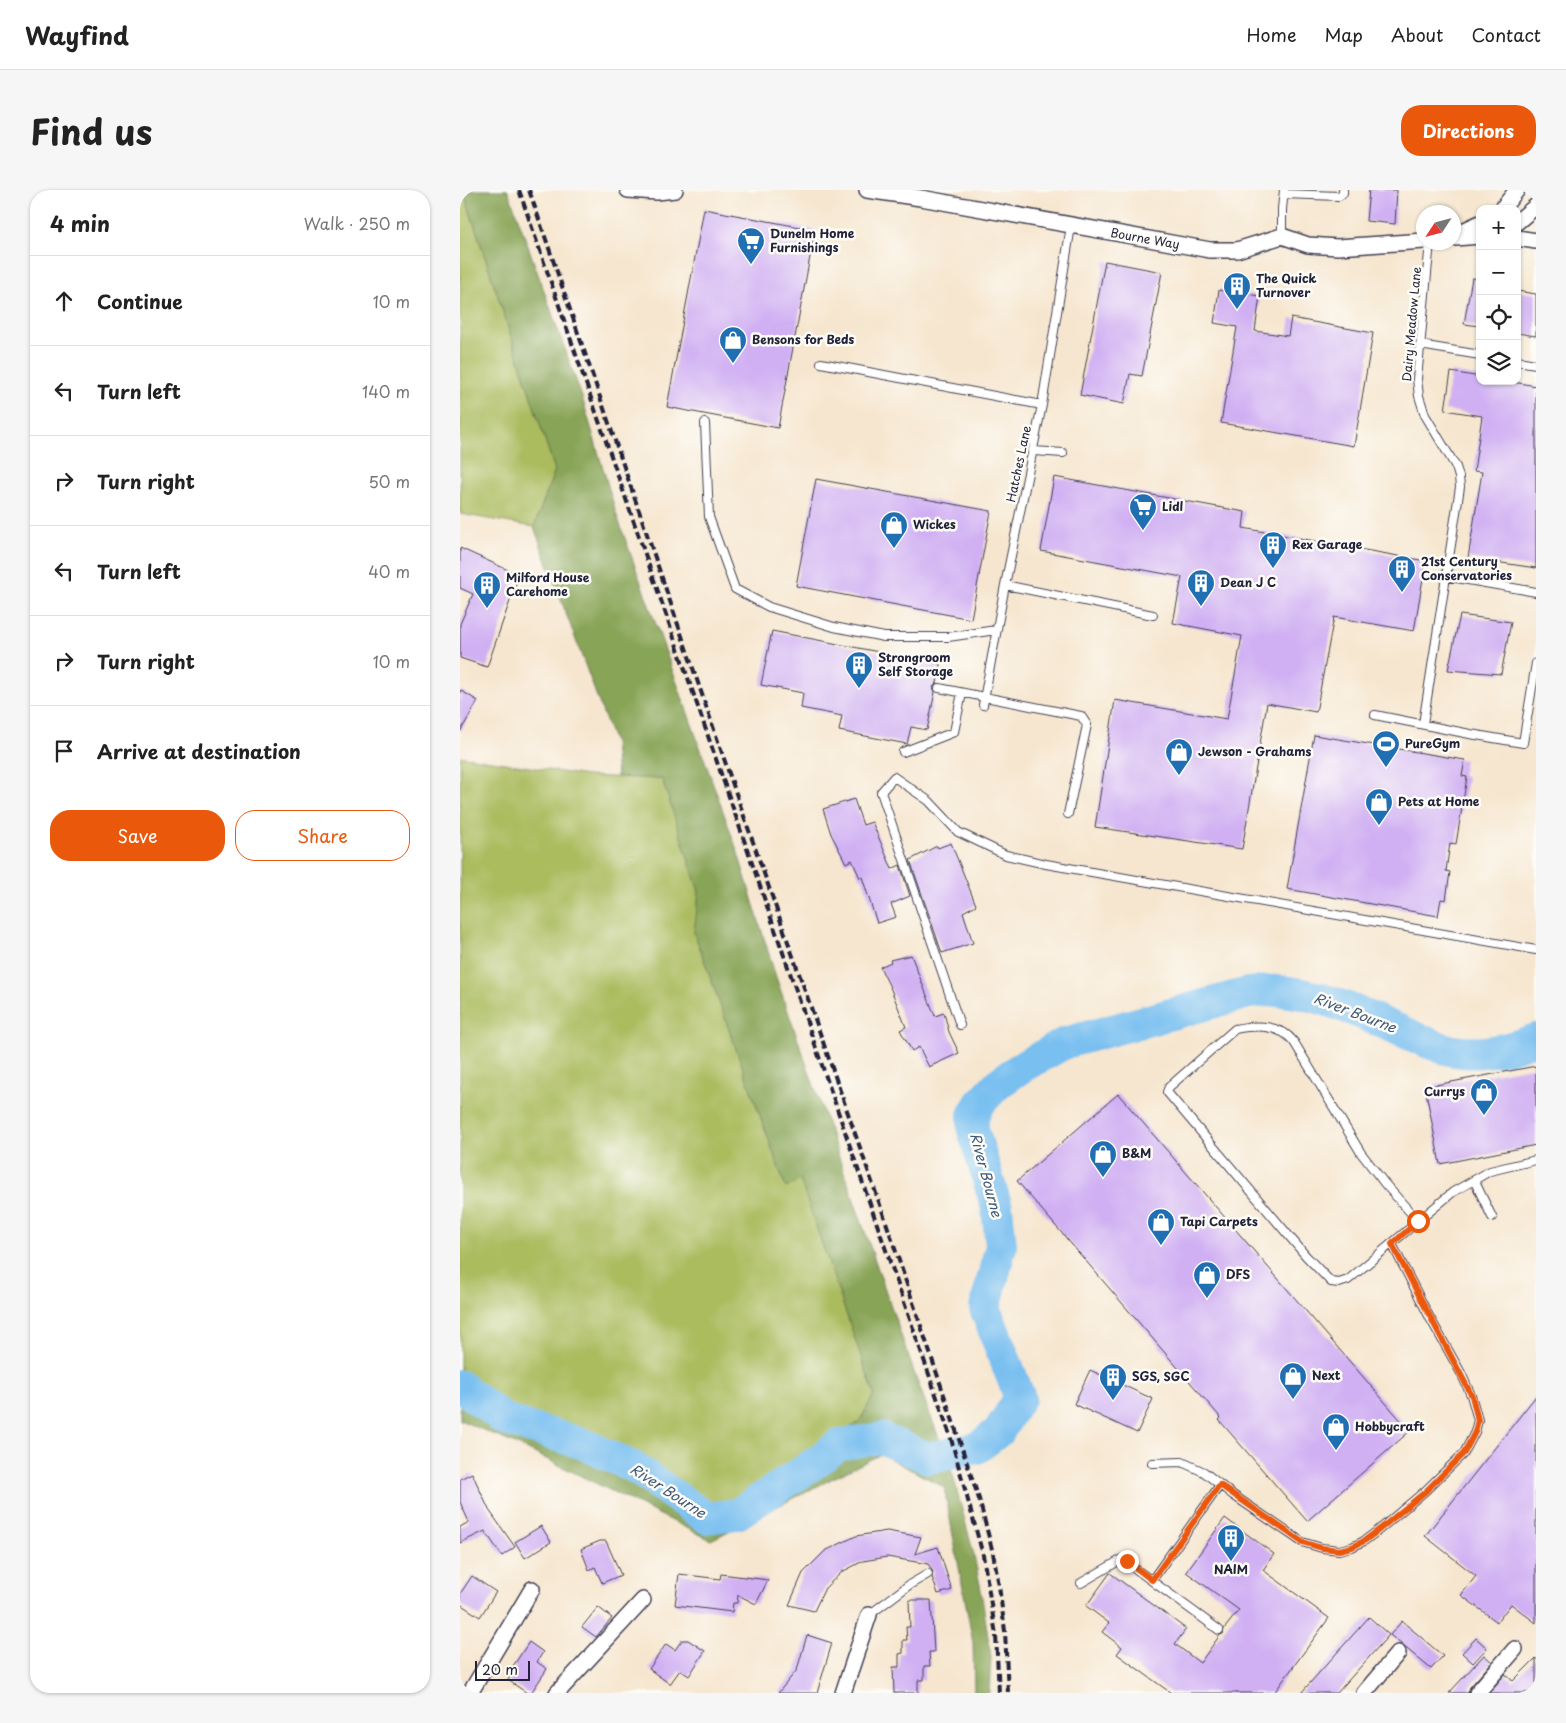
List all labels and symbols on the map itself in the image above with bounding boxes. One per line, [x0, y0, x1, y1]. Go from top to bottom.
north arrow [1416, 205, 1461, 250]
street label: Bourne Way [1109, 223, 1181, 253]
place label: Dunelm Home Furnishings [770, 224, 855, 256]
supermarket icon: Dunelm Home Furnishings [736, 226, 766, 265]
street label: Dairy Meadow Lane [1397, 266, 1425, 382]
place label: The Quick Turnover [1256, 269, 1317, 301]
building icon: The Quick Turnover [1222, 271, 1252, 310]
shop icon: Bensons for Beds [718, 325, 748, 364]
place label: Bensons for Beds [752, 330, 855, 348]
street label: Hatches Lane [1001, 423, 1035, 504]
supermarket icon: Lidl [1128, 492, 1158, 531]
place label: Lidl [1162, 497, 1184, 515]
shop icon: Wickes [879, 510, 909, 549]
place label: Wickes [913, 515, 956, 533]
building icon: Rex Garage [1258, 530, 1288, 569]
place label: Rex Garage [1292, 535, 1363, 553]
place label: 21st Century Conservatories [1421, 552, 1512, 584]
building icon: 21st Century Conservatories [1387, 554, 1417, 593]
place label: Milford House Carehome [506, 568, 590, 600]
building icon: Dean J C [1186, 568, 1216, 607]
building icon: Milford House Carehome [472, 570, 502, 609]
place label: Dean J C [1220, 573, 1276, 591]
place label: Strongroom Self Storage [878, 648, 954, 680]
building icon: Strongroom Self Storage [844, 650, 874, 689]
sports icon: PureGym [1371, 729, 1401, 768]
place label: PureGym [1405, 734, 1460, 752]
shop icon: Jewson - Grahams [1164, 737, 1194, 776]
place label: Jewson - Grahams [1198, 742, 1312, 760]
shop icon: Pets at Home [1364, 787, 1394, 826]
place label: Pets at Home [1398, 792, 1480, 810]
water label: River Bourne [1311, 987, 1400, 1038]
shop icon: Currys [1469, 1077, 1499, 1116]
place label: Currys [1424, 1082, 1465, 1100]
water label: River Bourne [965, 1130, 1008, 1220]
shop icon: B&M [1088, 1139, 1118, 1178]
place label: B&M [1122, 1144, 1151, 1162]
shop icon: Tapi Carpets [1146, 1207, 1176, 1246]
route start [1407, 1210, 1430, 1233]
place label: Tapi Carpets [1180, 1212, 1258, 1230]
shop icon: DFS [1192, 1260, 1222, 1299]
place label: DFS [1226, 1265, 1250, 1283]
shop icon: Next [1278, 1361, 1308, 1400]
building icon: SGS, SGC [1098, 1362, 1128, 1401]
place label: Next [1312, 1366, 1341, 1384]
place label: SGS, SGC [1132, 1367, 1189, 1385]
shop icon: Hobbycraft [1321, 1412, 1351, 1451]
place label: Hobbycraft [1355, 1417, 1425, 1435]
water label: River Bourne [626, 1458, 711, 1524]
building icon: NAIM [1216, 1523, 1246, 1562]
route end [1116, 1550, 1139, 1573]
place label: NAIM [1214, 1560, 1248, 1578]
scale bar [475, 1658, 530, 1681]

